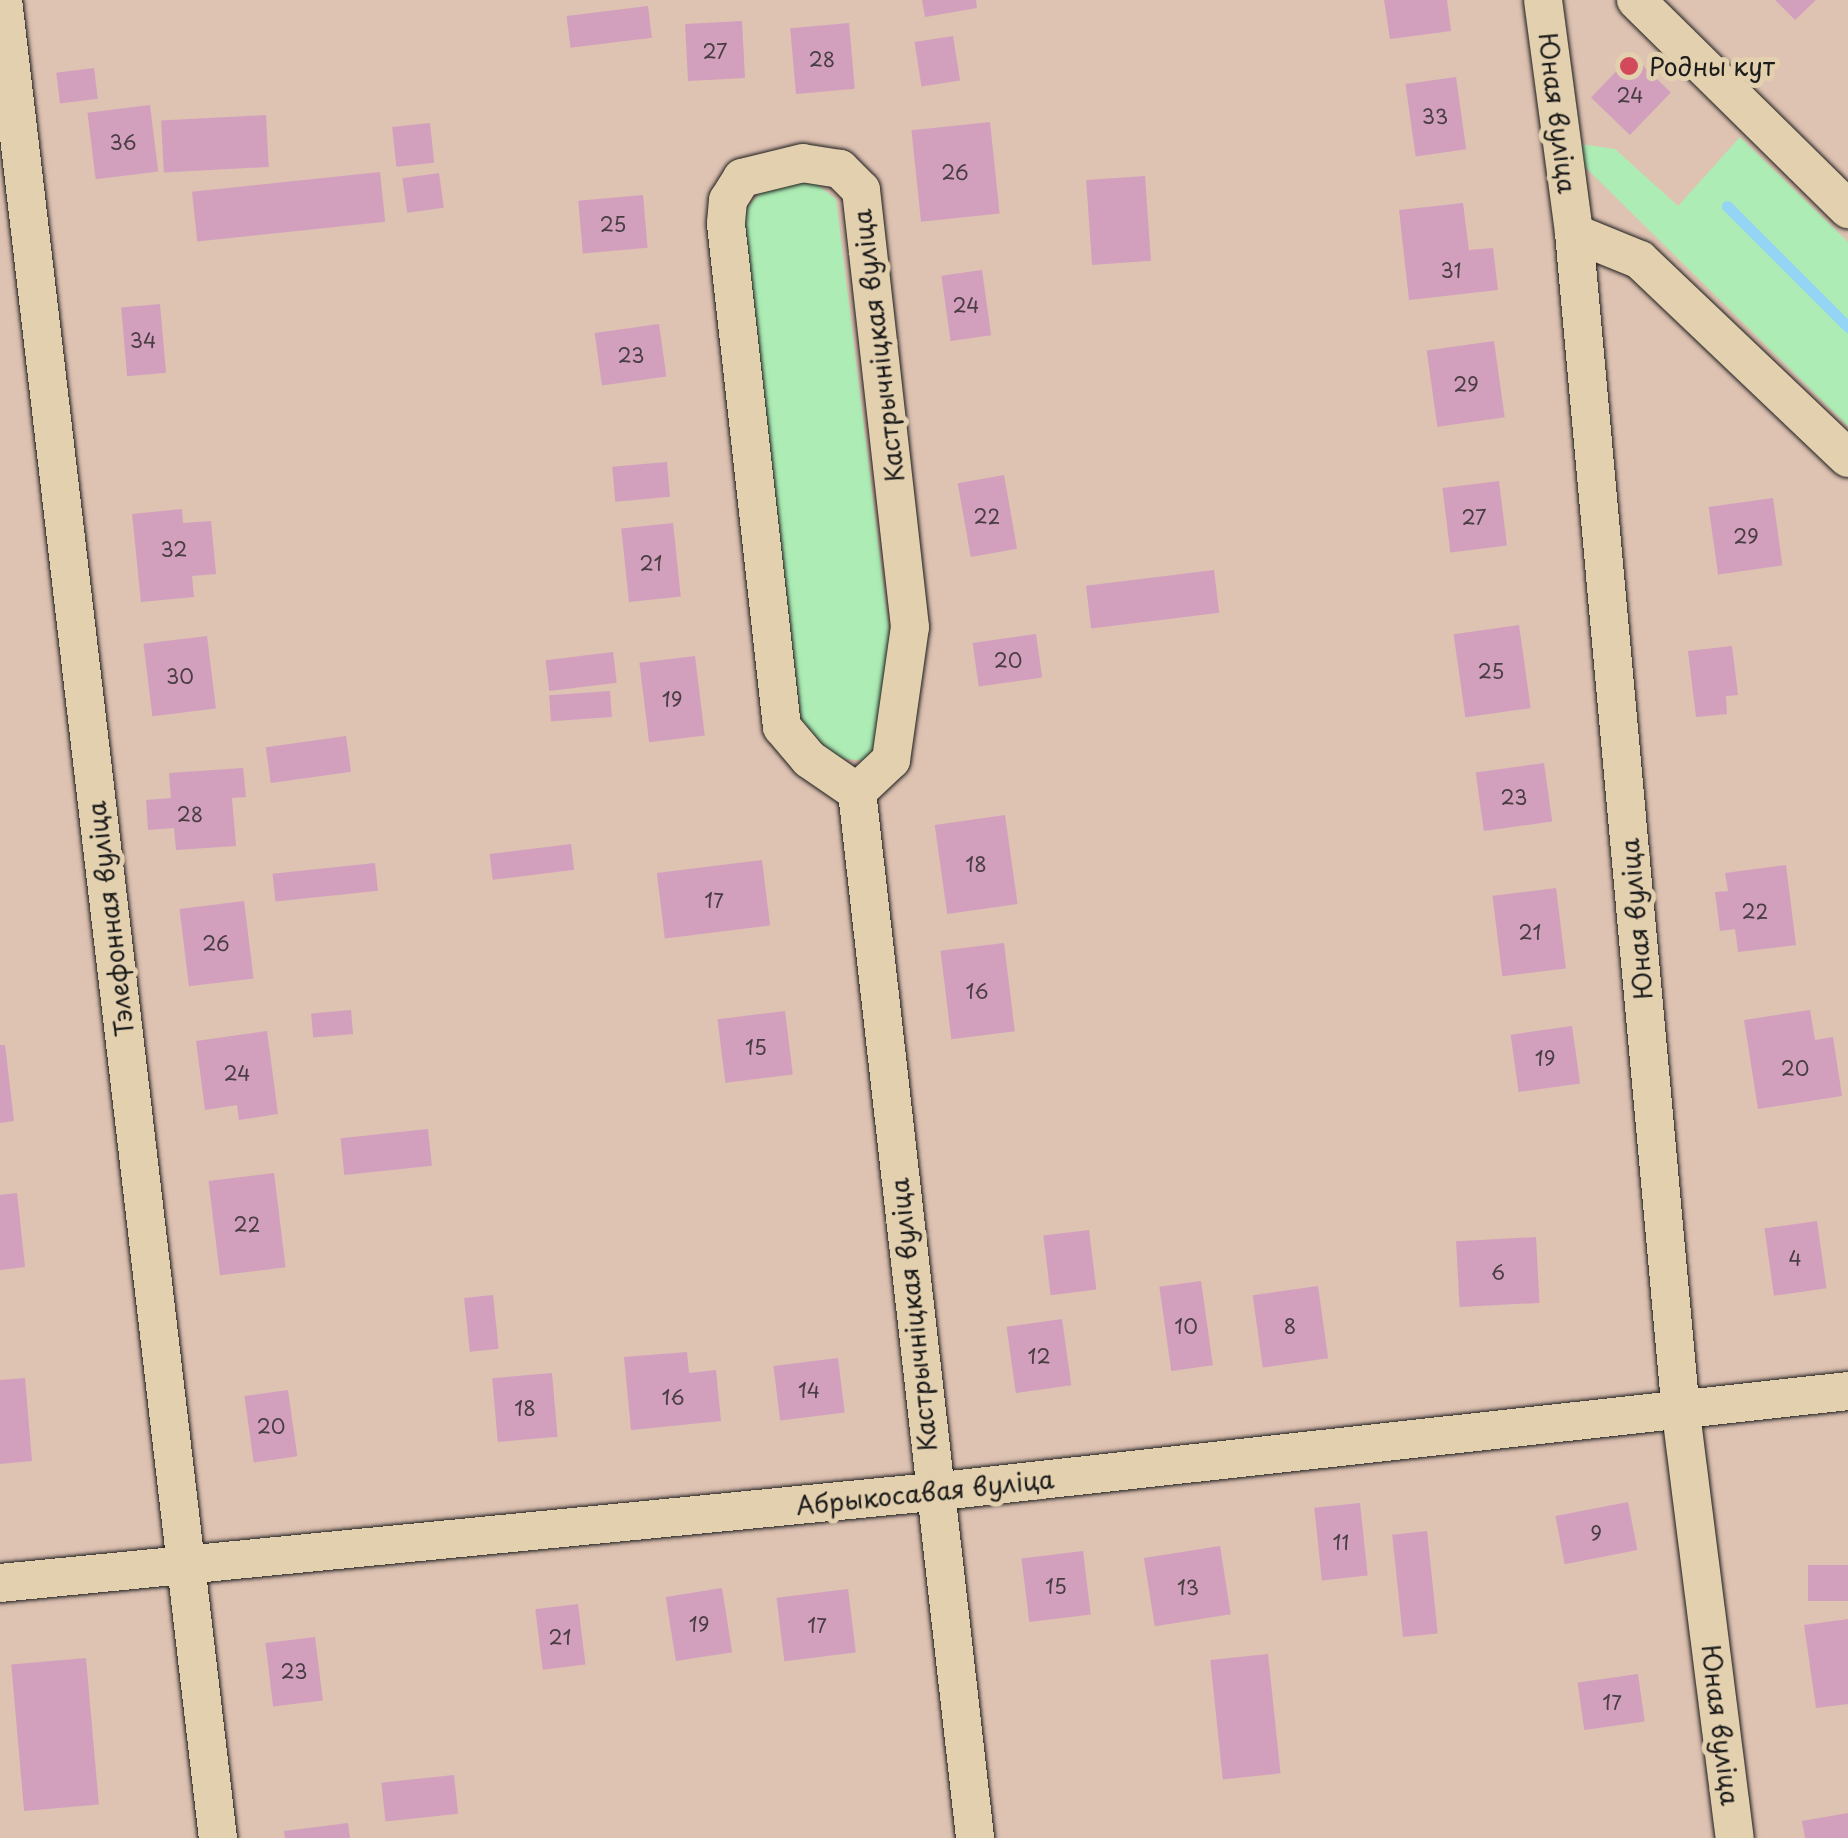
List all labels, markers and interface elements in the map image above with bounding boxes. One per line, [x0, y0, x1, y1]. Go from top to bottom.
street label: Юная вуліца [1533, 30, 1583, 196]
house number: 27 [703, 39, 727, 63]
house number: 28 [809, 47, 835, 71]
place label: Родны кут [1649, 51, 1776, 81]
marker: Родны кут [1618, 55, 1640, 77]
house number: 24 [1617, 83, 1643, 107]
house number: 33 [1422, 104, 1448, 128]
house number: 36 [109, 130, 137, 154]
house number: 26 [941, 160, 969, 184]
street label: Кастрычніцкая вуліца [846, 207, 910, 485]
house number: 25 [600, 212, 626, 236]
house number: 31 [1441, 258, 1461, 282]
house number: 24 [953, 293, 979, 317]
house number: 34 [130, 328, 156, 352]
house number: 23 [617, 343, 645, 367]
house number: 29 [1453, 372, 1479, 396]
house number: 22 [974, 504, 1000, 528]
house number: 27 [1462, 505, 1486, 529]
house number: 29 [1733, 524, 1759, 548]
house number: 32 [161, 537, 187, 561]
house number: 21 [639, 551, 663, 575]
house number: 20 [994, 648, 1022, 672]
house number: 25 [1478, 659, 1504, 683]
house number: 30 [166, 664, 194, 688]
house number: 19 [662, 687, 682, 711]
house number: 23 [1500, 785, 1528, 809]
street label: Тэлефонная вуліца [81, 799, 139, 1039]
house number: 28 [177, 802, 203, 826]
street label: Юная вуліца [1614, 837, 1658, 1001]
house number: 18 [965, 852, 987, 876]
house number: 17 [704, 888, 724, 912]
house number: 22 [1742, 899, 1768, 923]
house number: 21 [1518, 920, 1542, 944]
house number: 26 [202, 931, 230, 955]
house number: 16 [966, 979, 988, 1003]
house number: 15 [745, 1035, 767, 1059]
house number: 19 [1535, 1046, 1555, 1070]
house number: 20 [1781, 1056, 1809, 1080]
house number: 24 [224, 1061, 250, 1085]
street label: Кастрычніцкая вуліца [884, 1176, 942, 1454]
house number: 22 [234, 1212, 260, 1236]
house number: 4 [1788, 1246, 1802, 1270]
house number: 6 [1491, 1260, 1505, 1284]
house number: 10 [1174, 1314, 1198, 1338]
house number: 8 [1284, 1314, 1296, 1338]
house number: 12 [1027, 1344, 1051, 1368]
house number: 14 [798, 1378, 820, 1402]
house number: 16 [662, 1385, 684, 1409]
house number: 18 [514, 1396, 536, 1420]
house number: 20 [257, 1414, 285, 1438]
street label: Абрыкосавая вуліца [794, 1464, 1056, 1520]
house number: 9 [1590, 1521, 1602, 1545]
house number: 11 [1333, 1530, 1349, 1554]
house number: 15 [1045, 1574, 1067, 1598]
house number: 13 [1177, 1575, 1199, 1599]
house number: 19 [689, 1612, 709, 1636]
house number: 17 [807, 1613, 827, 1637]
house number: 21 [548, 1625, 572, 1649]
street label: Юная вуліца [1696, 1642, 1746, 1808]
house number: 23 [280, 1659, 308, 1683]
house number: 17 [1602, 1690, 1622, 1714]

